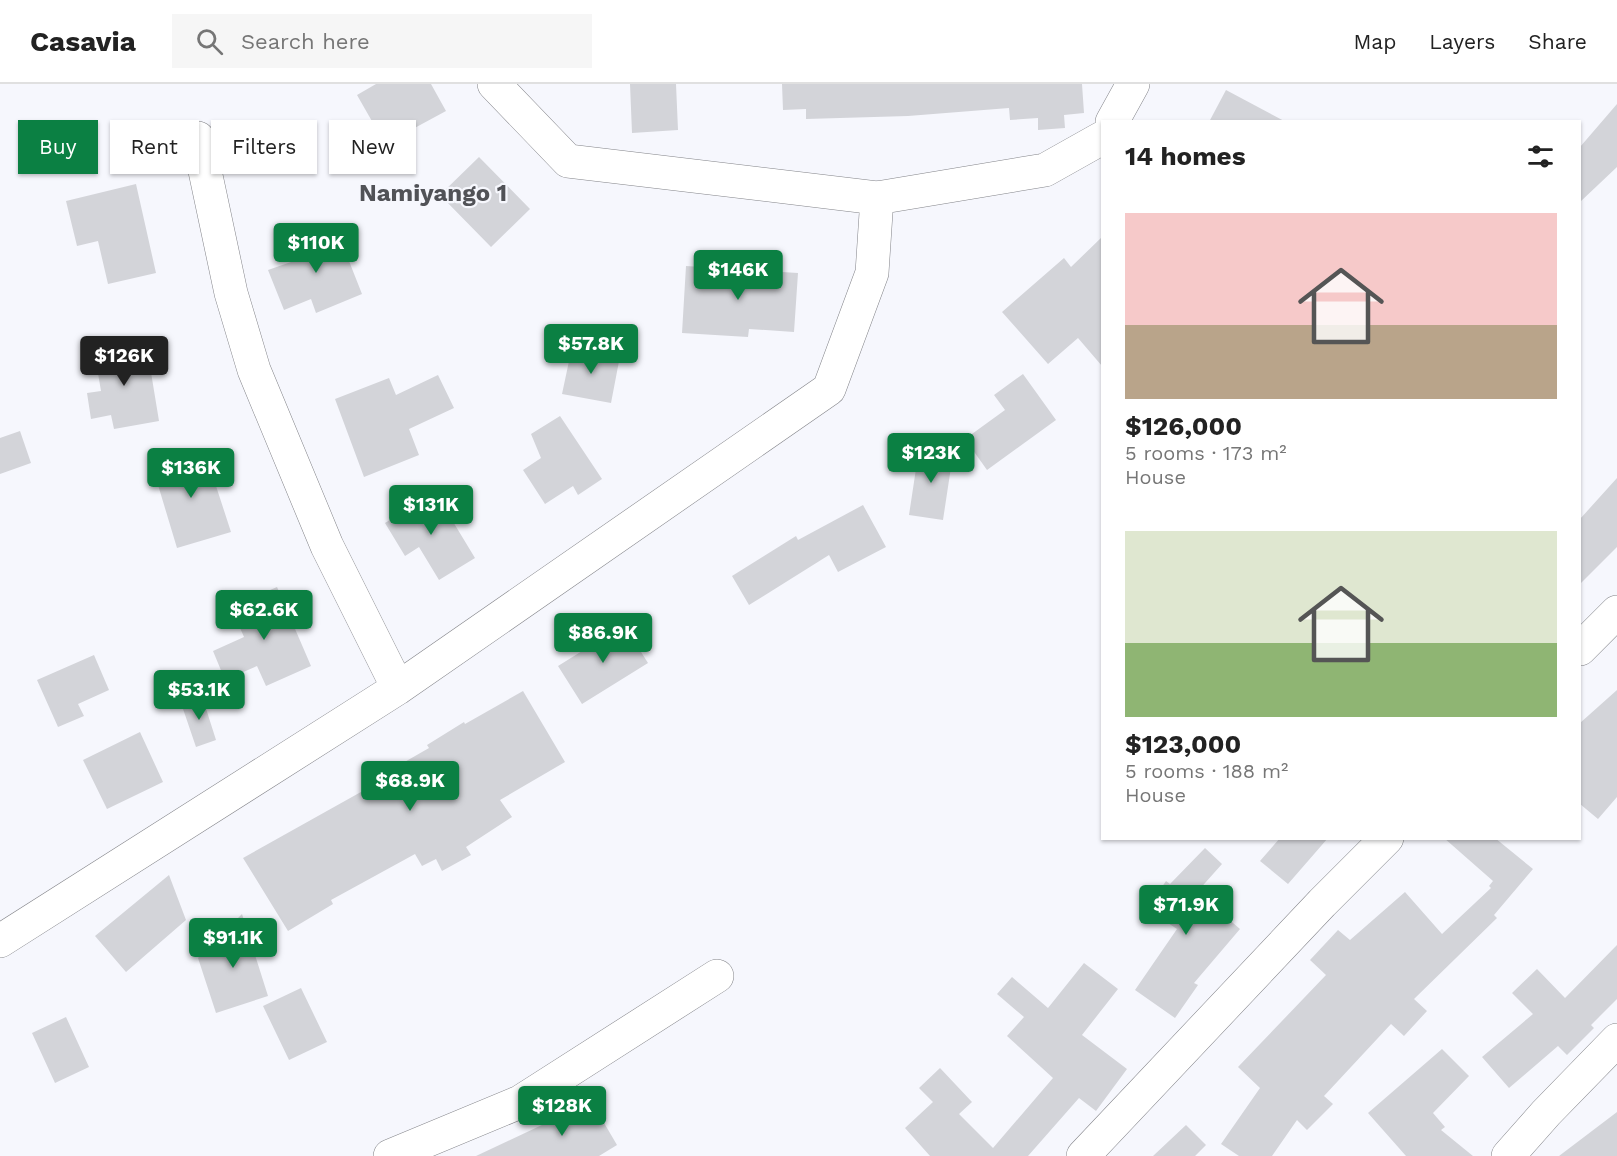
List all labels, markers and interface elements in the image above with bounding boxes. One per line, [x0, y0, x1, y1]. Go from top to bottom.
search box [172, 14, 592, 68]
text: Casavia [30, 25, 136, 58]
icon: search [193, 25, 226, 58]
text: Search here [241, 29, 370, 54]
text: Map [1353, 29, 1396, 54]
text: Layers [1429, 29, 1495, 54]
text: Share [1528, 29, 1587, 54]
chip: Buy [18, 120, 98, 174]
chip: Rent [110, 120, 199, 174]
chip: Filters [211, 120, 317, 174]
chip: New [329, 120, 416, 174]
icon: filters [1524, 140, 1557, 173]
text: 14 homes [1125, 141, 1246, 171]
district label: Namiyango 1 [359, 179, 507, 207]
pin: $110K [274, 223, 358, 274]
text: $110K [288, 230, 344, 254]
pin: $146K [696, 250, 780, 301]
icon: home [1287, 252, 1395, 360]
text: $146K [708, 257, 768, 281]
pin: $57.8K [542, 324, 640, 375]
text: $57.8K [558, 331, 624, 355]
pin: $126K [82, 336, 166, 387]
text: $126K [94, 343, 154, 367]
text: $126,000 [1125, 411, 1242, 441]
pin: $123K [889, 433, 973, 484]
text: $123K [901, 440, 961, 464]
text: 5 rooms · 173 m² [1125, 441, 1287, 465]
pin: $136K [149, 448, 233, 499]
text: $136K [161, 455, 221, 479]
text: House [1125, 465, 1186, 489]
pin: $131K [389, 485, 473, 536]
text: $131K [403, 492, 459, 516]
icon: home [1287, 570, 1395, 678]
pin: $62.6K [215, 590, 313, 641]
text: $62.6K [230, 597, 298, 621]
pin: $86.9K [554, 613, 652, 664]
text: $86.9K [568, 620, 638, 644]
pin: $53.1K [150, 670, 248, 721]
text: $53.1K [168, 677, 230, 701]
text: $123,000 [1125, 729, 1241, 759]
text: 5 rooms · 188 m² [1125, 759, 1288, 783]
pin: $68.9K [361, 761, 459, 812]
text: $68.9K [375, 768, 445, 792]
text: House [1125, 783, 1186, 807]
pin: $71.9K [1137, 885, 1235, 936]
text: $71.9K [1153, 892, 1219, 916]
pin: $91.1K [184, 918, 282, 969]
text: $91.1K [203, 925, 263, 949]
pin: $128K [520, 1086, 604, 1137]
text: $128K [532, 1093, 592, 1117]

